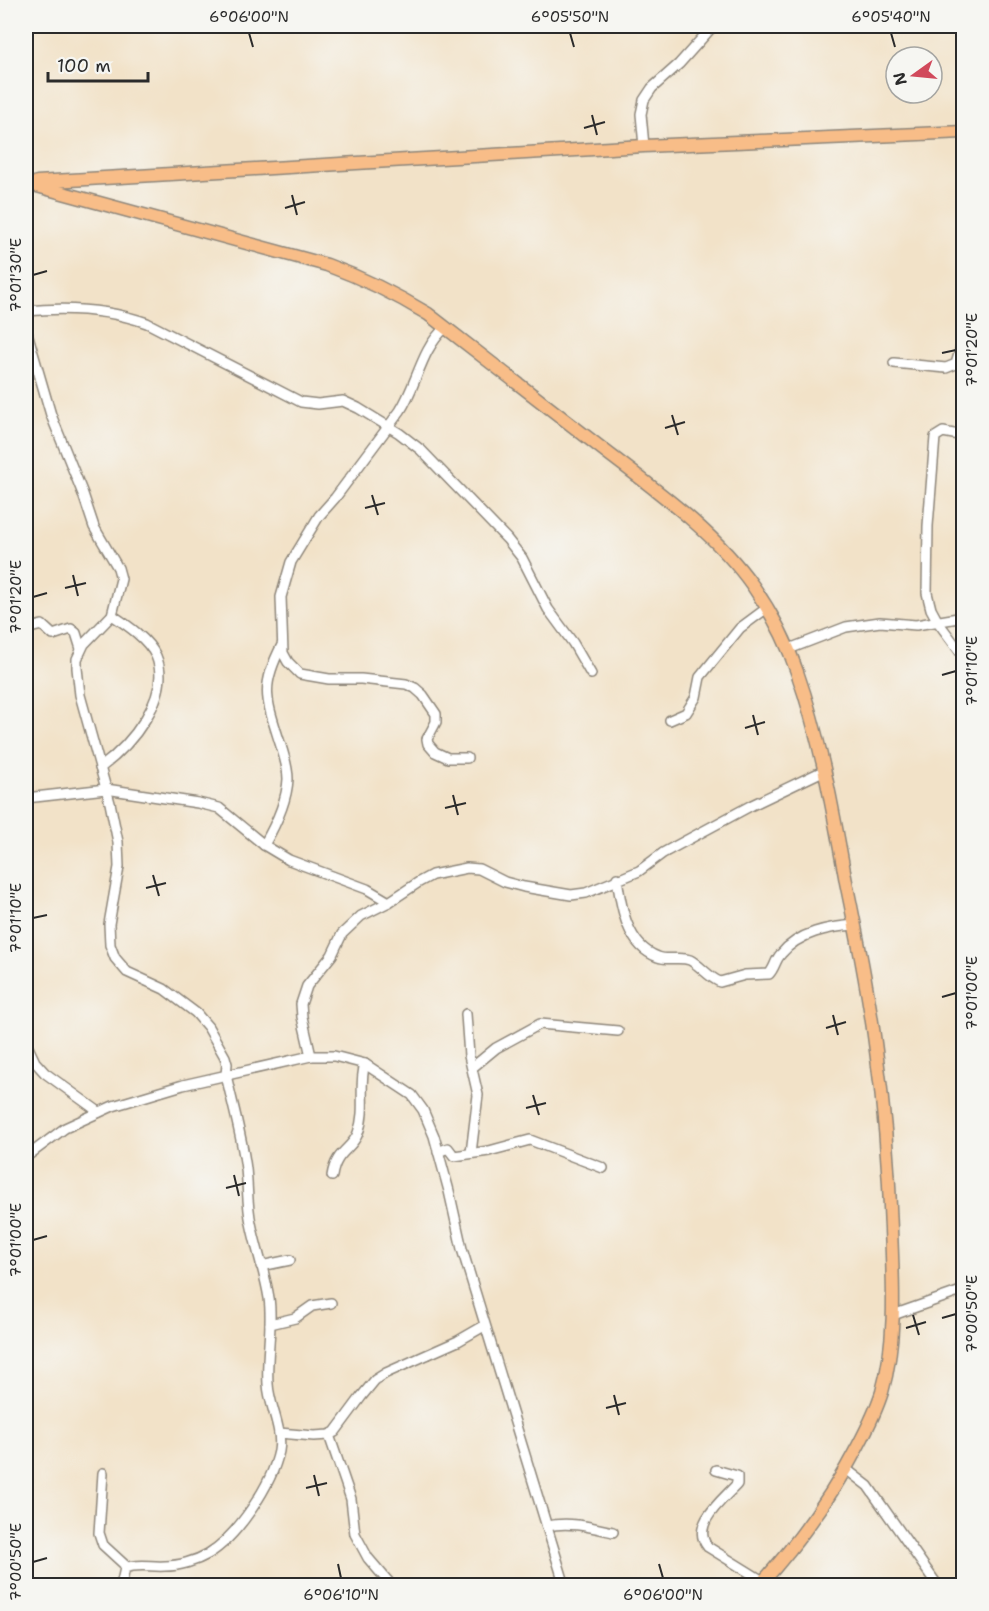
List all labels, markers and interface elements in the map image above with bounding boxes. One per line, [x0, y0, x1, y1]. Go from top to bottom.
text: 6°06'00"N [209, 7, 289, 27]
text: 6°05'50"N [531, 7, 609, 27]
text: 6°05'40"N [851, 7, 931, 27]
scale bar [48, 45, 148, 83]
north arrow [884, 45, 944, 105]
text: 100 m [57, 54, 111, 78]
text: N [888, 70, 912, 88]
text: 7°01'30"E [6, 238, 26, 312]
text: 7°01'20"E [962, 313, 982, 387]
text: 7°01'20"E [6, 560, 26, 634]
text: 7°01'10"E [962, 636, 982, 706]
text: 7°01'10"E [6, 883, 26, 953]
text: 7°01'00"E [962, 956, 982, 1030]
text: 7°01'00"E [6, 1203, 26, 1277]
text: 7°00'50"E [962, 1275, 982, 1353]
text: 7°00'50"E [6, 1523, 26, 1601]
text: 6°06'10"N [303, 1585, 379, 1605]
text: 6°06'00"N [623, 1585, 703, 1605]

